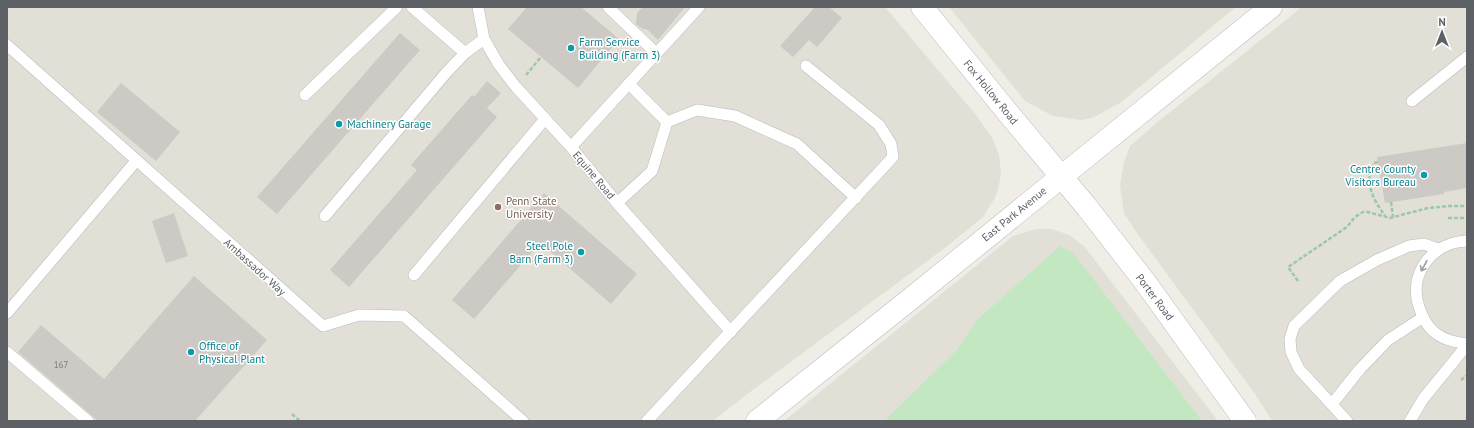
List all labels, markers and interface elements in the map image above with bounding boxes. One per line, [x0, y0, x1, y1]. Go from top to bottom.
north arrow [1422, 12, 1462, 52]
text: N [1438, 15, 1446, 29]
place label: Farm Service Building (Farm 3) [579, 35, 660, 62]
marker: Farm Service Building (Farm 3) [566, 43, 576, 53]
street label: Fox Hollow Road [961, 57, 1021, 127]
place label: Machinery Garage [347, 117, 431, 131]
marker: Machinery Garage [334, 119, 344, 129]
street label: Equine Road [570, 148, 618, 202]
place label: Centre County Visitors Bureau [1344, 162, 1417, 189]
marker: Centre County Visitors Bureau [1419, 170, 1429, 180]
street label: East Park Avenue [979, 183, 1050, 244]
place label: Penn State University [506, 194, 557, 221]
marker: Penn State University [493, 202, 503, 212]
street label: Ambassador Way [221, 235, 290, 299]
place label: Steel Pole Barn (Farm 3) [510, 239, 573, 266]
marker: Steel Pole Barn (Farm 3) [576, 247, 586, 257]
one-way arrow [1419, 260, 1427, 272]
street label: Porter Road [1133, 271, 1177, 323]
place label: Office of Physical Plant [199, 339, 265, 366]
marker: Office of Physical Plant [186, 347, 196, 357]
house number: 167 [54, 359, 68, 370]

